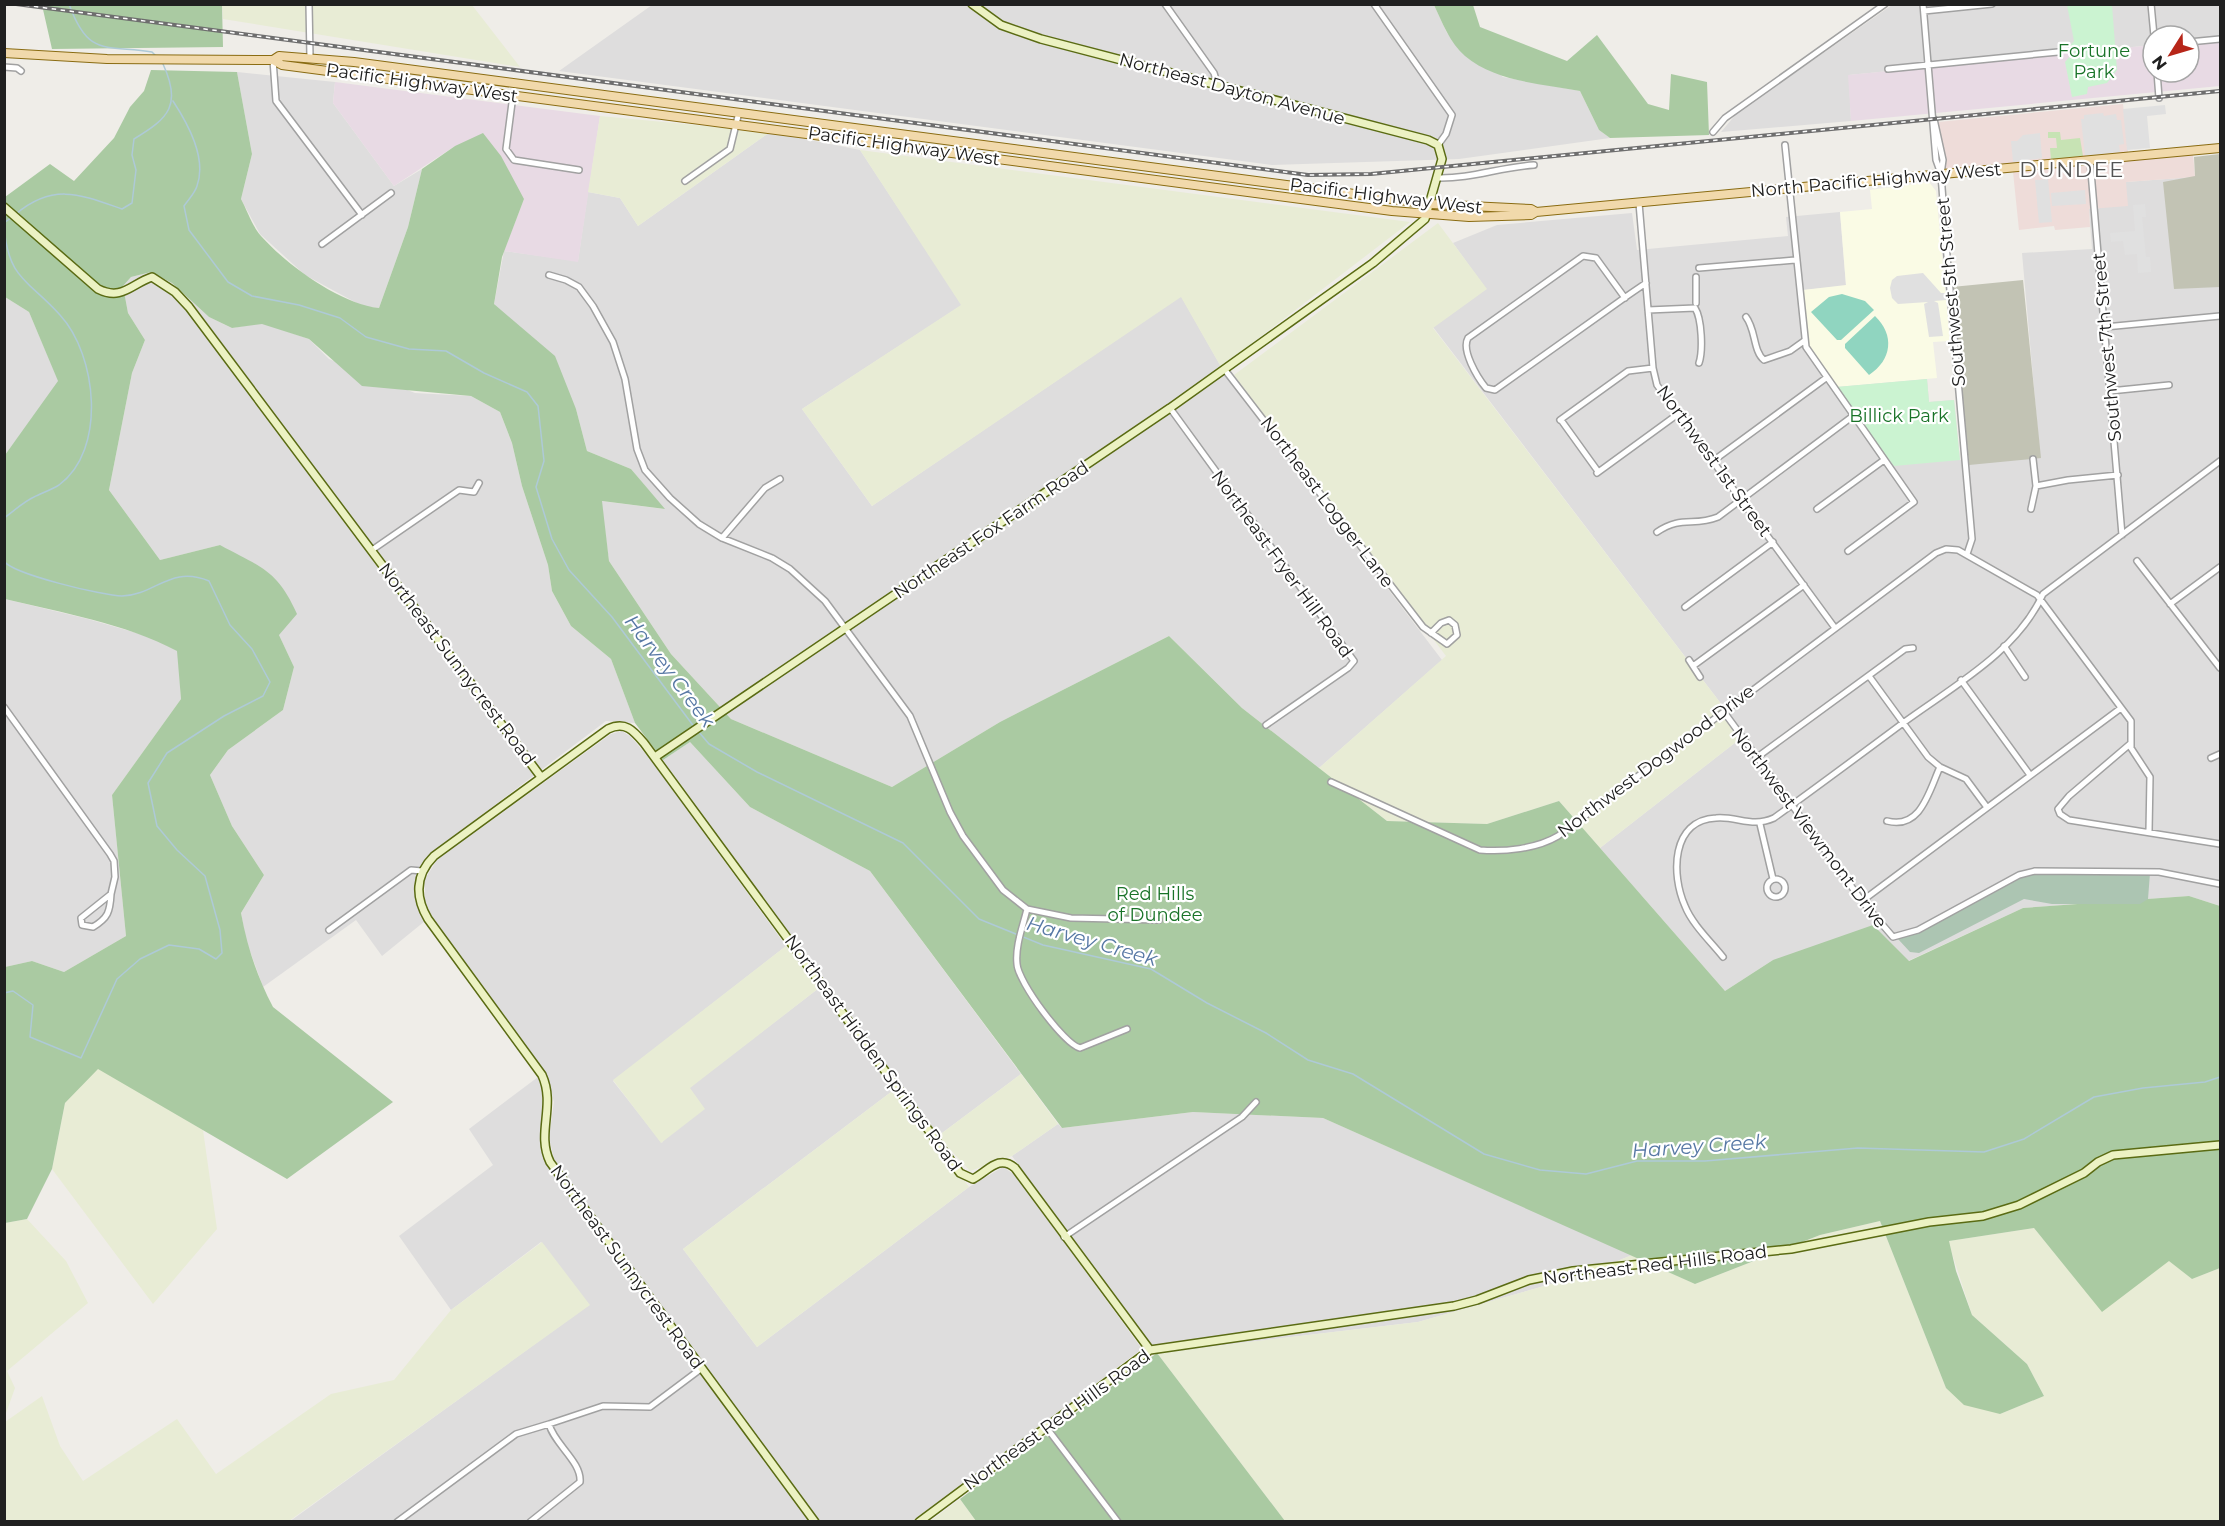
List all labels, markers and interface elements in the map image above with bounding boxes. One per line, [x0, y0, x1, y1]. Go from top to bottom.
north arrow [2141, 24, 2201, 84]
park label: Fortune Park [2058, 40, 2130, 83]
street label: Northeast Dayton Avenue [1117, 48, 1347, 130]
text: N [2148, 52, 2171, 74]
street label: Pacific Highway West [325, 59, 519, 107]
street label: Pacific Highway West [807, 122, 1001, 170]
district label: DUNDEE [2019, 157, 2125, 182]
street label: North Pacific Highway West [1750, 158, 2002, 202]
street label: Pacific Highway West [1289, 173, 1483, 219]
street label: Southwest 5th Street [1932, 197, 1970, 387]
street label: Southwest 7th Street [2088, 251, 2126, 443]
street label: Northwest 1st Street [1652, 381, 1776, 541]
park label: Billick Park [1849, 405, 1949, 427]
street label: Northeast Logger Lane [1256, 412, 1399, 592]
street label: Northeast Fox Farm Road [889, 456, 1093, 604]
street label: Northeast Fryer Hill Road [1207, 466, 1357, 662]
street label: Northeast Sunnycrest Road [374, 559, 540, 769]
water label: Harvey Creek [620, 610, 721, 733]
street label: Northwest Dogwood Drive [1553, 680, 1759, 842]
street label: Northwest Viewmont Drive [1726, 723, 1892, 933]
park label: Red Hills of Dundee [1107, 883, 1203, 926]
water label: Harvey Creek [1024, 911, 1161, 971]
street label: Northeast Hidden Springs Road [780, 931, 966, 1175]
water label: Harvey Creek [1631, 1129, 1768, 1163]
street label: Northeast Sunnycrest Road [545, 1160, 709, 1374]
street label: Northeast Red Hills Road [1542, 1240, 1768, 1290]
street label: Northeast Red Hills Road [959, 1345, 1155, 1495]

